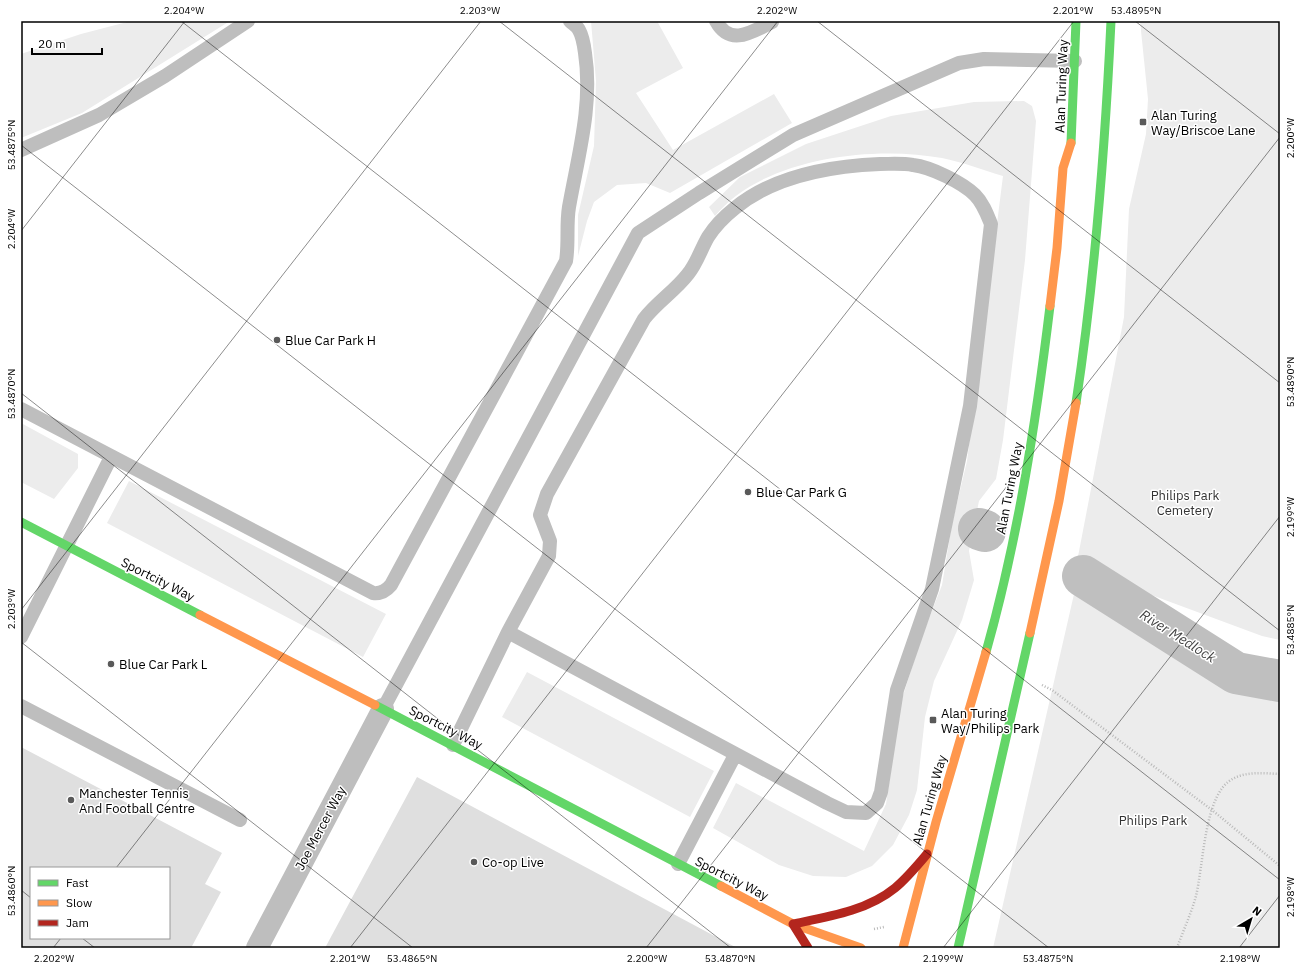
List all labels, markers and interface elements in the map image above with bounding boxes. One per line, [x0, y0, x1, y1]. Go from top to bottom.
text: 2.204°W [164, 4, 204, 17]
text: 2.203°W [460, 4, 500, 17]
text: 2.202°W [757, 4, 797, 17]
text: 2.201°W [1053, 4, 1093, 17]
text: 53.4895°N [1111, 4, 1161, 17]
scale bar [32, 30, 102, 56]
text: 20 m [38, 36, 66, 51]
street label: Alan Turing Way [1051, 38, 1072, 133]
place label: Alan Turing Way/Briscoe Lane [1151, 107, 1255, 139]
marker: Alan Turing Way/Briscoe Lane [1138, 117, 1148, 127]
text: 2.200°W [1284, 118, 1297, 158]
text: 53.4875°N [5, 120, 18, 170]
text: 2.204°W [5, 209, 18, 249]
place label: Blue Car Park H [285, 332, 376, 349]
marker: Blue Car Park H [272, 335, 282, 345]
text: 53.4890°N [1284, 357, 1297, 407]
text: 53.4870°N [5, 369, 18, 419]
street label: Alan Turing Way [992, 440, 1027, 536]
place label: Blue Car Park G [756, 484, 847, 501]
marker: Blue Car Park G [743, 487, 753, 497]
park label: Philips Park Cemetery [1151, 487, 1219, 519]
text: 2.199°W [1284, 497, 1297, 537]
street label: Sportcity Way [118, 554, 198, 606]
text: 2.203°W [5, 589, 18, 629]
water label: River Medlock [1137, 605, 1220, 667]
text: 53.4885°N [1284, 605, 1297, 655]
place label: Blue Car Park L [119, 656, 208, 673]
marker: Blue Car Park L [106, 659, 116, 669]
street label: Sportcity Way [406, 702, 486, 754]
place label: Alan Turing Way/Philips Park [941, 705, 1039, 737]
marker: Alan Turing Way/Philips Park [928, 715, 938, 725]
street label: Alan Turing Way [908, 752, 951, 847]
street label: Joe Mercer Way [291, 783, 350, 873]
place label: Manchester Tennis And Football Centre [79, 785, 195, 817]
marker: Manchester Tennis And Football Centre [66, 795, 76, 805]
park label: Philips Park [1119, 812, 1187, 829]
street label: Sportcity Way [692, 853, 772, 905]
place label: Co-op Live [482, 854, 544, 871]
marker: Co-op Live [469, 857, 479, 867]
text: 53.4860°N [5, 866, 18, 916]
legend [30, 867, 170, 939]
text: Fast [66, 875, 89, 890]
text: 2.198°W [1284, 877, 1297, 917]
text: Slow [66, 895, 92, 910]
north arrow [1231, 899, 1271, 939]
text: N [1250, 903, 1265, 919]
text: Jam [66, 915, 89, 930]
text: 2.202°W [34, 952, 74, 965]
text: 2.201°W [330, 952, 370, 965]
text: 53.4865°N [387, 952, 437, 965]
text: 2.200°W [627, 952, 667, 965]
text: 53.4870°N [705, 952, 755, 965]
text: 2.199°W [923, 952, 963, 965]
text: 53.4875°N [1023, 952, 1073, 965]
text: 2.198°W [1220, 952, 1260, 965]

